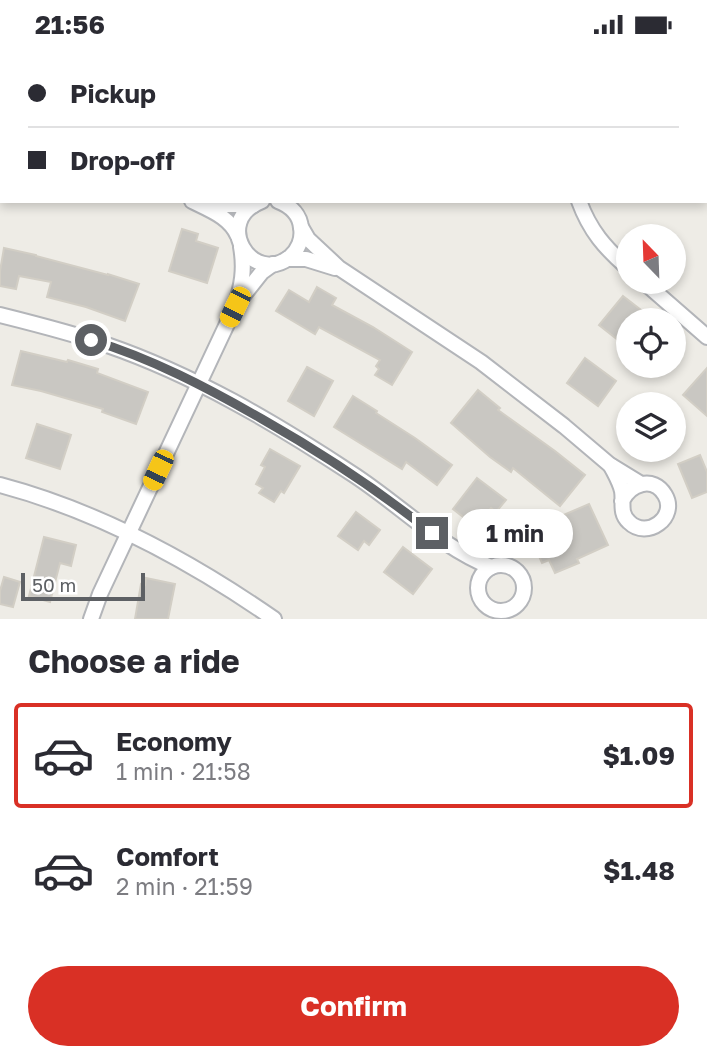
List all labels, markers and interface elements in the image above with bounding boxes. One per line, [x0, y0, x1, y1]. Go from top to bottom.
text: 21:56 [35, 9, 105, 40]
text: Pickup [70, 78, 156, 109]
text: Drop-off [70, 145, 175, 176]
north arrow [616, 224, 686, 294]
map controls [616, 224, 686, 462]
car [217, 284, 254, 330]
button: locate [616, 308, 686, 378]
route start [75, 324, 107, 356]
button: layers [616, 392, 686, 462]
car [140, 447, 177, 493]
callout: 1 min [457, 509, 572, 557]
route end [416, 517, 448, 549]
text: 1 min [486, 519, 544, 547]
scale bar [21, 570, 145, 602]
text: 50 m [32, 573, 76, 596]
text: Choose a ride [28, 642, 240, 680]
icon: car [32, 724, 95, 787]
text: Economy [116, 726, 232, 757]
text: $1.09 [602, 740, 675, 771]
text: 1 min · 21:58 [116, 757, 251, 785]
icon: car [32, 839, 95, 902]
text: Comfort [116, 841, 219, 872]
text: $1.48 [603, 855, 675, 886]
text: 2 min · 21:59 [116, 872, 253, 900]
button: Confirm [28, 966, 679, 1046]

